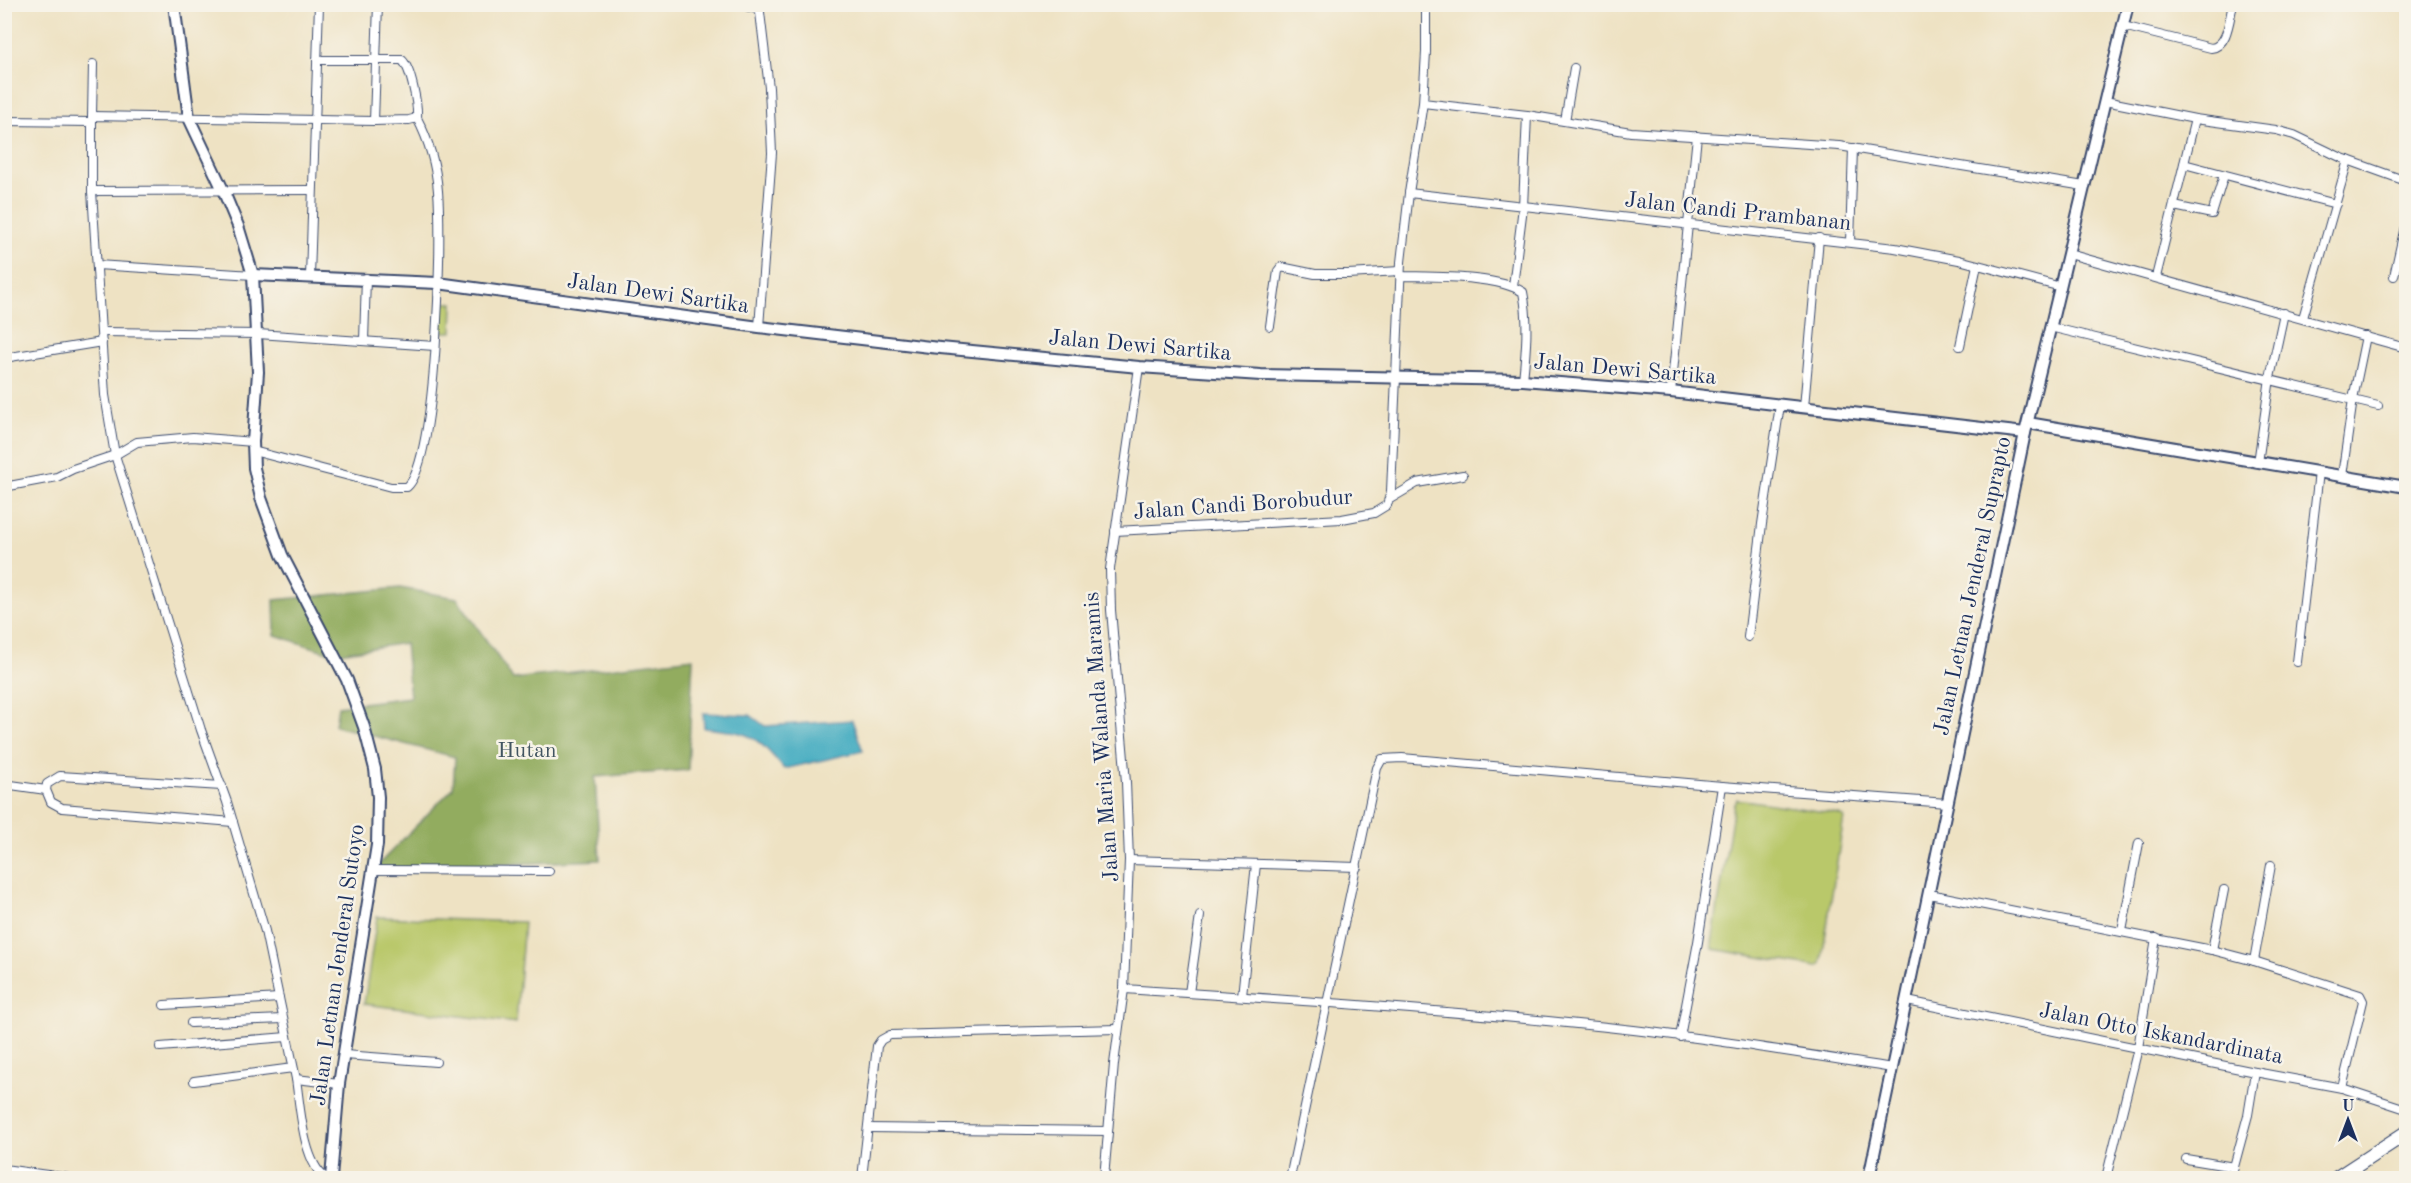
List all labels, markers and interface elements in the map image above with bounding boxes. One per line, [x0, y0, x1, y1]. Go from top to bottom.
street label: Jalan Candi Prambanan [1624, 189, 1853, 235]
street label: Jalan Dewi Sartika [566, 270, 751, 318]
street label: Jalan Dewi Sartika [1048, 327, 1233, 365]
street label: Jalan Dewi Sartika [1533, 351, 1718, 389]
street label: Jalan Letnan Jenderal Suprapto [1931, 434, 2015, 738]
street label: Jalan Candi Borobudur [1133, 486, 1353, 524]
street label: Jalan Maria Walanda Maramis [1081, 591, 1123, 883]
park label: Hutan [497, 740, 557, 762]
street label: Jalan Letnan Jenderal Sutoyo [307, 823, 369, 1107]
street label: Jalan Otto Iskandardinata [2037, 1000, 2285, 1068]
north arrow [2318, 1090, 2378, 1150]
text: U [2342, 1099, 2355, 1115]

